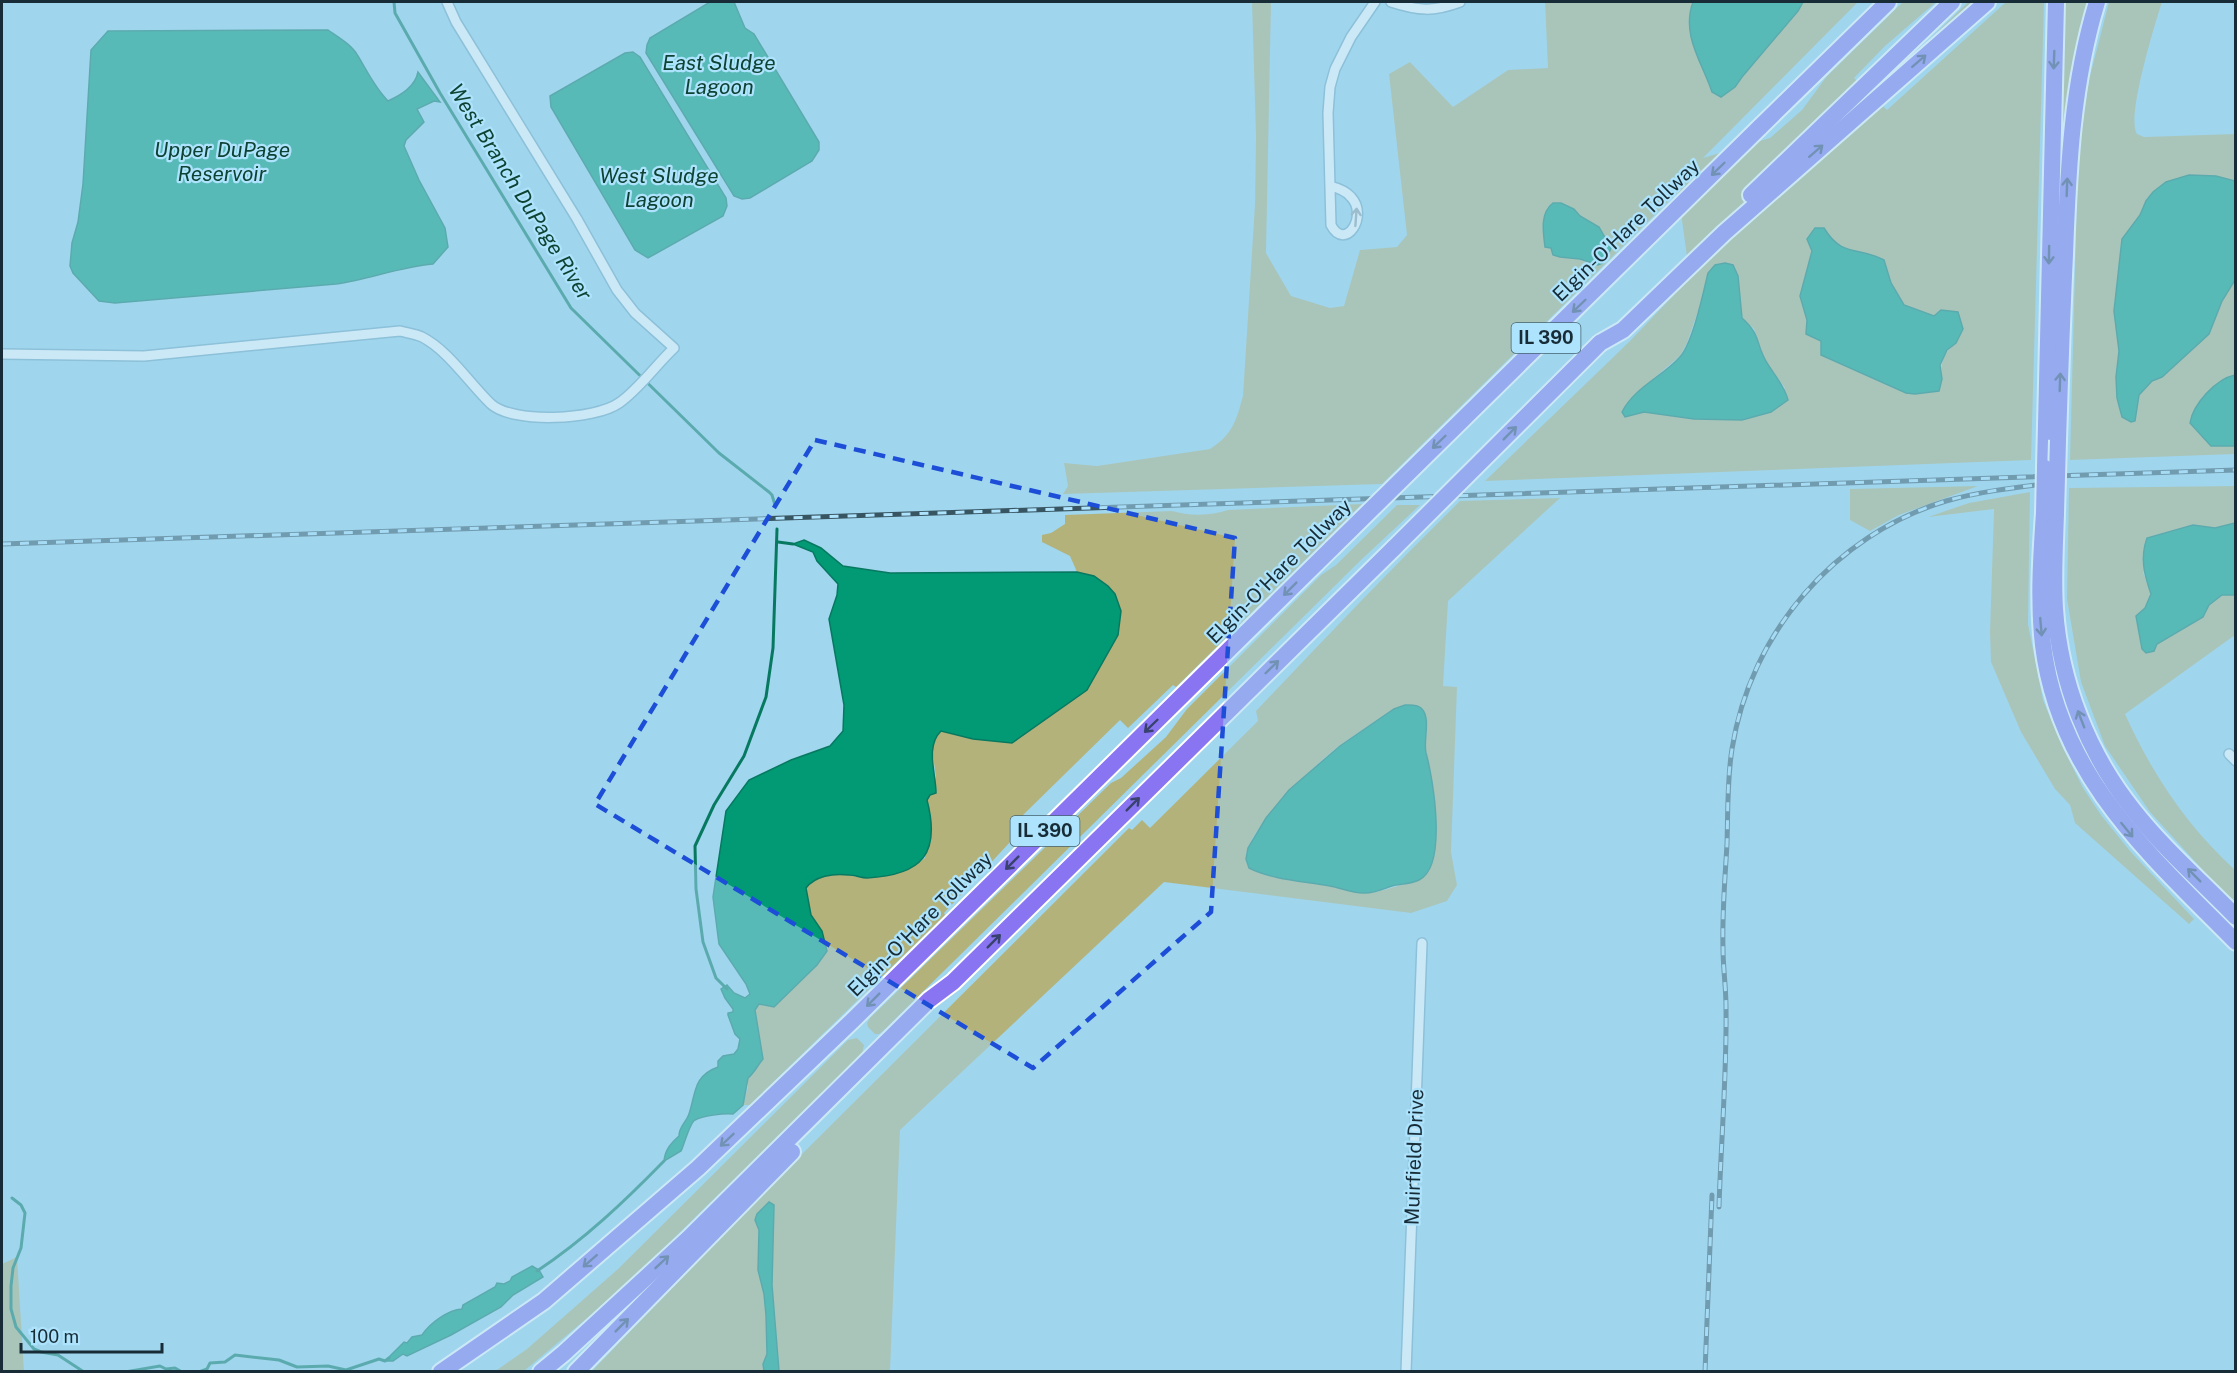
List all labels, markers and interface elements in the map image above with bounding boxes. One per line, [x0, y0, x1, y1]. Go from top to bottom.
one-way arrow [2048, 49, 2059, 69]
water label: East Sludge Lagoon [662, 50, 776, 99]
one-way arrow [1911, 54, 1926, 68]
water label: West Branch DuPage River [443, 79, 598, 305]
water label: Upper DuPage Reservoir [154, 137, 290, 186]
one-way arrow [1808, 144, 1823, 158]
street label: Elgin-O'Hare Tollway [1548, 154, 1705, 306]
one-way arrow [1710, 162, 1725, 176]
water label: West Sludge Lagoon [599, 163, 719, 212]
one-way arrow [2062, 177, 2073, 197]
one-way arrow [1350, 208, 1361, 228]
one-way arrow [2043, 244, 2055, 264]
one-way arrow [1571, 298, 1586, 313]
road number: IL 390 [1512, 323, 1580, 353]
one-way arrow [2055, 372, 2066, 392]
one-way arrow [1502, 425, 1517, 440]
one-way arrow [1432, 435, 1447, 450]
street label: Elgin-O'Hare Tollway [1202, 493, 1357, 648]
one-way arrow [1283, 582, 1297, 597]
one-way arrow [2036, 617, 2047, 637]
one-way arrow [1264, 660, 1279, 675]
one-way arrow [2074, 710, 2085, 729]
one-way arrow [1143, 718, 1158, 733]
one-way arrow [1125, 797, 1140, 811]
road number: IL 390 [1010, 816, 1080, 846]
one-way arrow [2120, 822, 2133, 838]
street label: Elgin-O'Hare Tollway [843, 846, 998, 1001]
one-way arrow [1004, 855, 1019, 870]
one-way arrow [2187, 868, 2202, 883]
one-way arrow [987, 934, 1002, 948]
one-way arrow [866, 992, 881, 1007]
street label: Muirfield Drive [1400, 1088, 1428, 1226]
one-way arrow [720, 1133, 735, 1148]
one-way arrow [582, 1255, 598, 1268]
one-way arrow [655, 1255, 670, 1269]
scale bar [21, 1316, 162, 1354]
one-way arrow [614, 1317, 629, 1332]
text: 100 m [30, 1326, 79, 1347]

